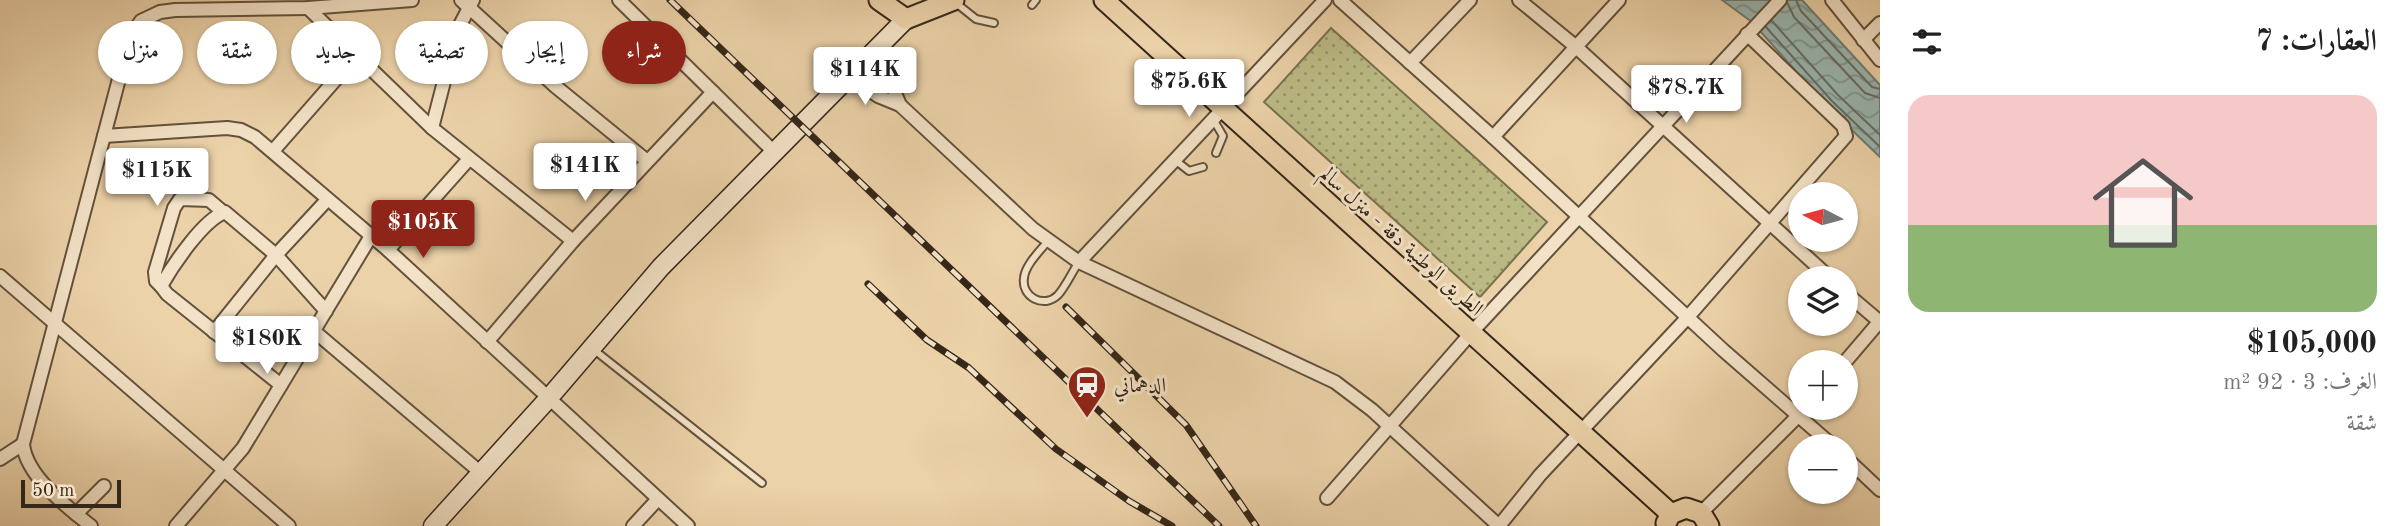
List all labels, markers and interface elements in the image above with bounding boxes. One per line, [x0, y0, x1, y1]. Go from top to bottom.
chip: منزل [98, 21, 183, 84]
chip: شقة [197, 21, 277, 84]
chip: جديد [291, 21, 381, 84]
chip: تصفية [395, 21, 488, 84]
chip: إيجار [502, 21, 588, 84]
chip: شراء [602, 21, 686, 84]
icon: filters [1908, 23, 1946, 61]
text: العقارات: 7 [2256, 27, 2377, 57]
pin: $114K [816, 48, 914, 107]
text: $114K [829, 58, 901, 81]
pin: $75.6K [1132, 60, 1246, 119]
pin: $78.7K [1629, 66, 1743, 125]
text: $75.6K [1150, 70, 1228, 93]
text: $78.7K [1647, 76, 1725, 99]
icon: home [2080, 140, 2206, 266]
pin: $141K [536, 144, 634, 203]
pin: $115K [108, 148, 206, 208]
text: $141K [549, 154, 621, 177]
text: $115K [121, 159, 193, 182]
street label: الطريق الوطنية دقة - منزل سالم [1312, 163, 1487, 325]
north arrow [1788, 182, 1858, 252]
map controls [1788, 182, 1858, 504]
pin: $105K [374, 201, 472, 260]
text: $105K [387, 211, 459, 234]
button: layers [1788, 266, 1858, 336]
pin: $180K [218, 316, 316, 376]
text: $180K [231, 327, 303, 350]
text: $105,000 [2247, 329, 2377, 359]
button: + [1788, 350, 1858, 420]
station icon: الدهماني [1066, 364, 1108, 419]
text: الغرف: 3 · 92 m² [2223, 371, 2377, 394]
place label: الدهماني [1114, 376, 1166, 402]
text: شقة [2347, 412, 2377, 435]
button: − [1788, 434, 1858, 504]
scale bar [21, 477, 121, 509]
text: 50 m [32, 482, 74, 501]

